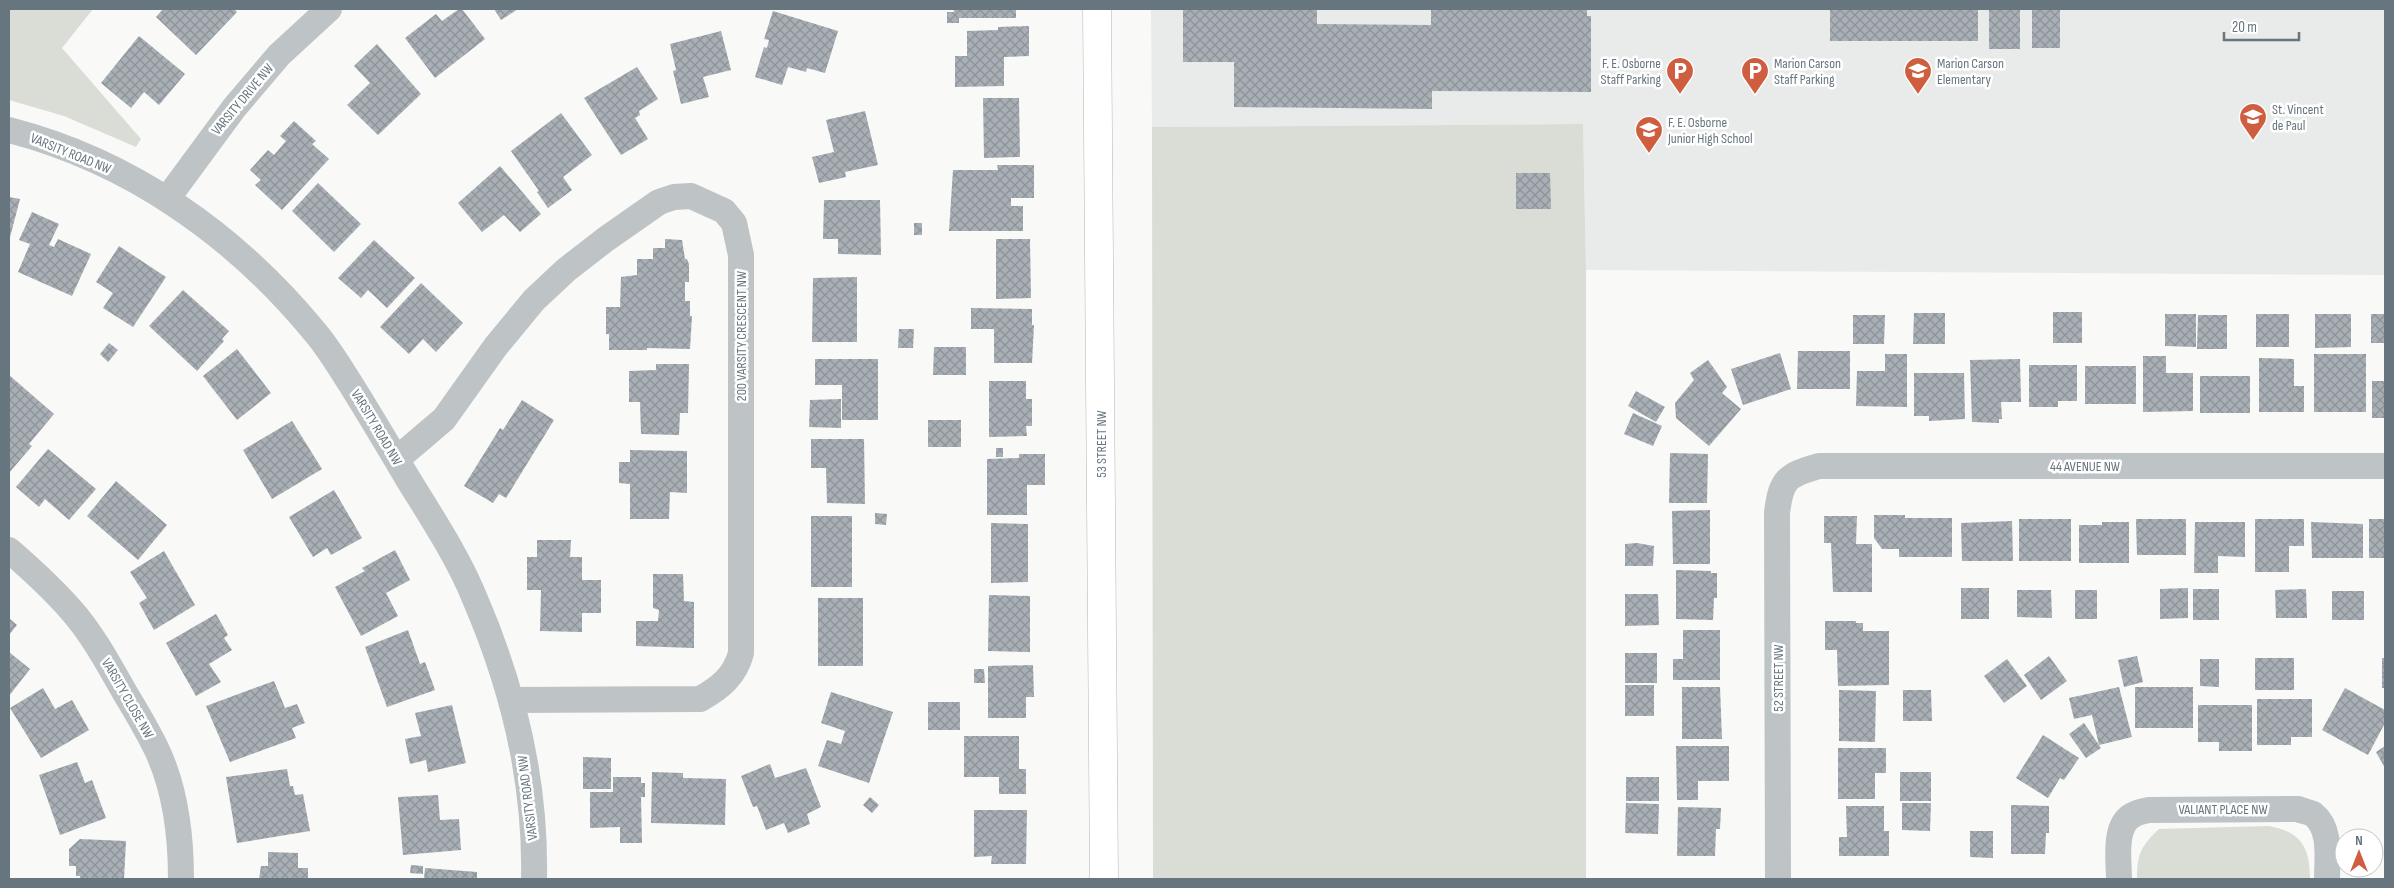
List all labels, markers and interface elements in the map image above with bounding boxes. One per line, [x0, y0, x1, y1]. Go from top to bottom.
scale bar [2224, 10, 2299, 42]
text: 20 m [2232, 18, 2257, 37]
place label: F. E. Osborne Staff Parking [1600, 55, 1661, 88]
place label: Marion Carson Staff Parking [1774, 55, 1841, 88]
place label: Marion Carson Elementary [1937, 55, 2004, 88]
parking icon: F. E. Osborne Staff Parking [1665, 56, 1695, 95]
parking icon: Marion Carson Staff Parking [1740, 56, 1770, 95]
school or university icon: Marion Carson Elementary [1903, 56, 1933, 95]
street label: VARSITY DRIVE NW [208, 60, 277, 138]
place label: St. Vincent de Paul [2272, 101, 2324, 134]
school or university icon: St. Vincent de Paul [2238, 102, 2268, 141]
place label: F. E. Osborne Junior High School [1667, 114, 1753, 147]
school or university icon: F. E. Osborne Junior High School [1634, 115, 1664, 154]
street label: VARSITY ROAD NW [28, 130, 114, 177]
street label: 200 VARSITY CRESCENT NW [733, 271, 750, 401]
street label: VARSITY ROAD NW [347, 386, 406, 468]
street label: 53 STREET NW [1093, 410, 1110, 478]
street label: 44 AVENUE NW [2050, 458, 2120, 475]
street label: 52 STREET NW [1770, 644, 1787, 712]
street label: VARSITY CLOSE NW [98, 655, 157, 741]
street label: VARSITY ROAD NW [514, 754, 541, 841]
street label: VALIANT PLACE NW [2178, 801, 2268, 818]
north arrow [2334, 828, 2384, 878]
text: N [2355, 832, 2363, 849]

